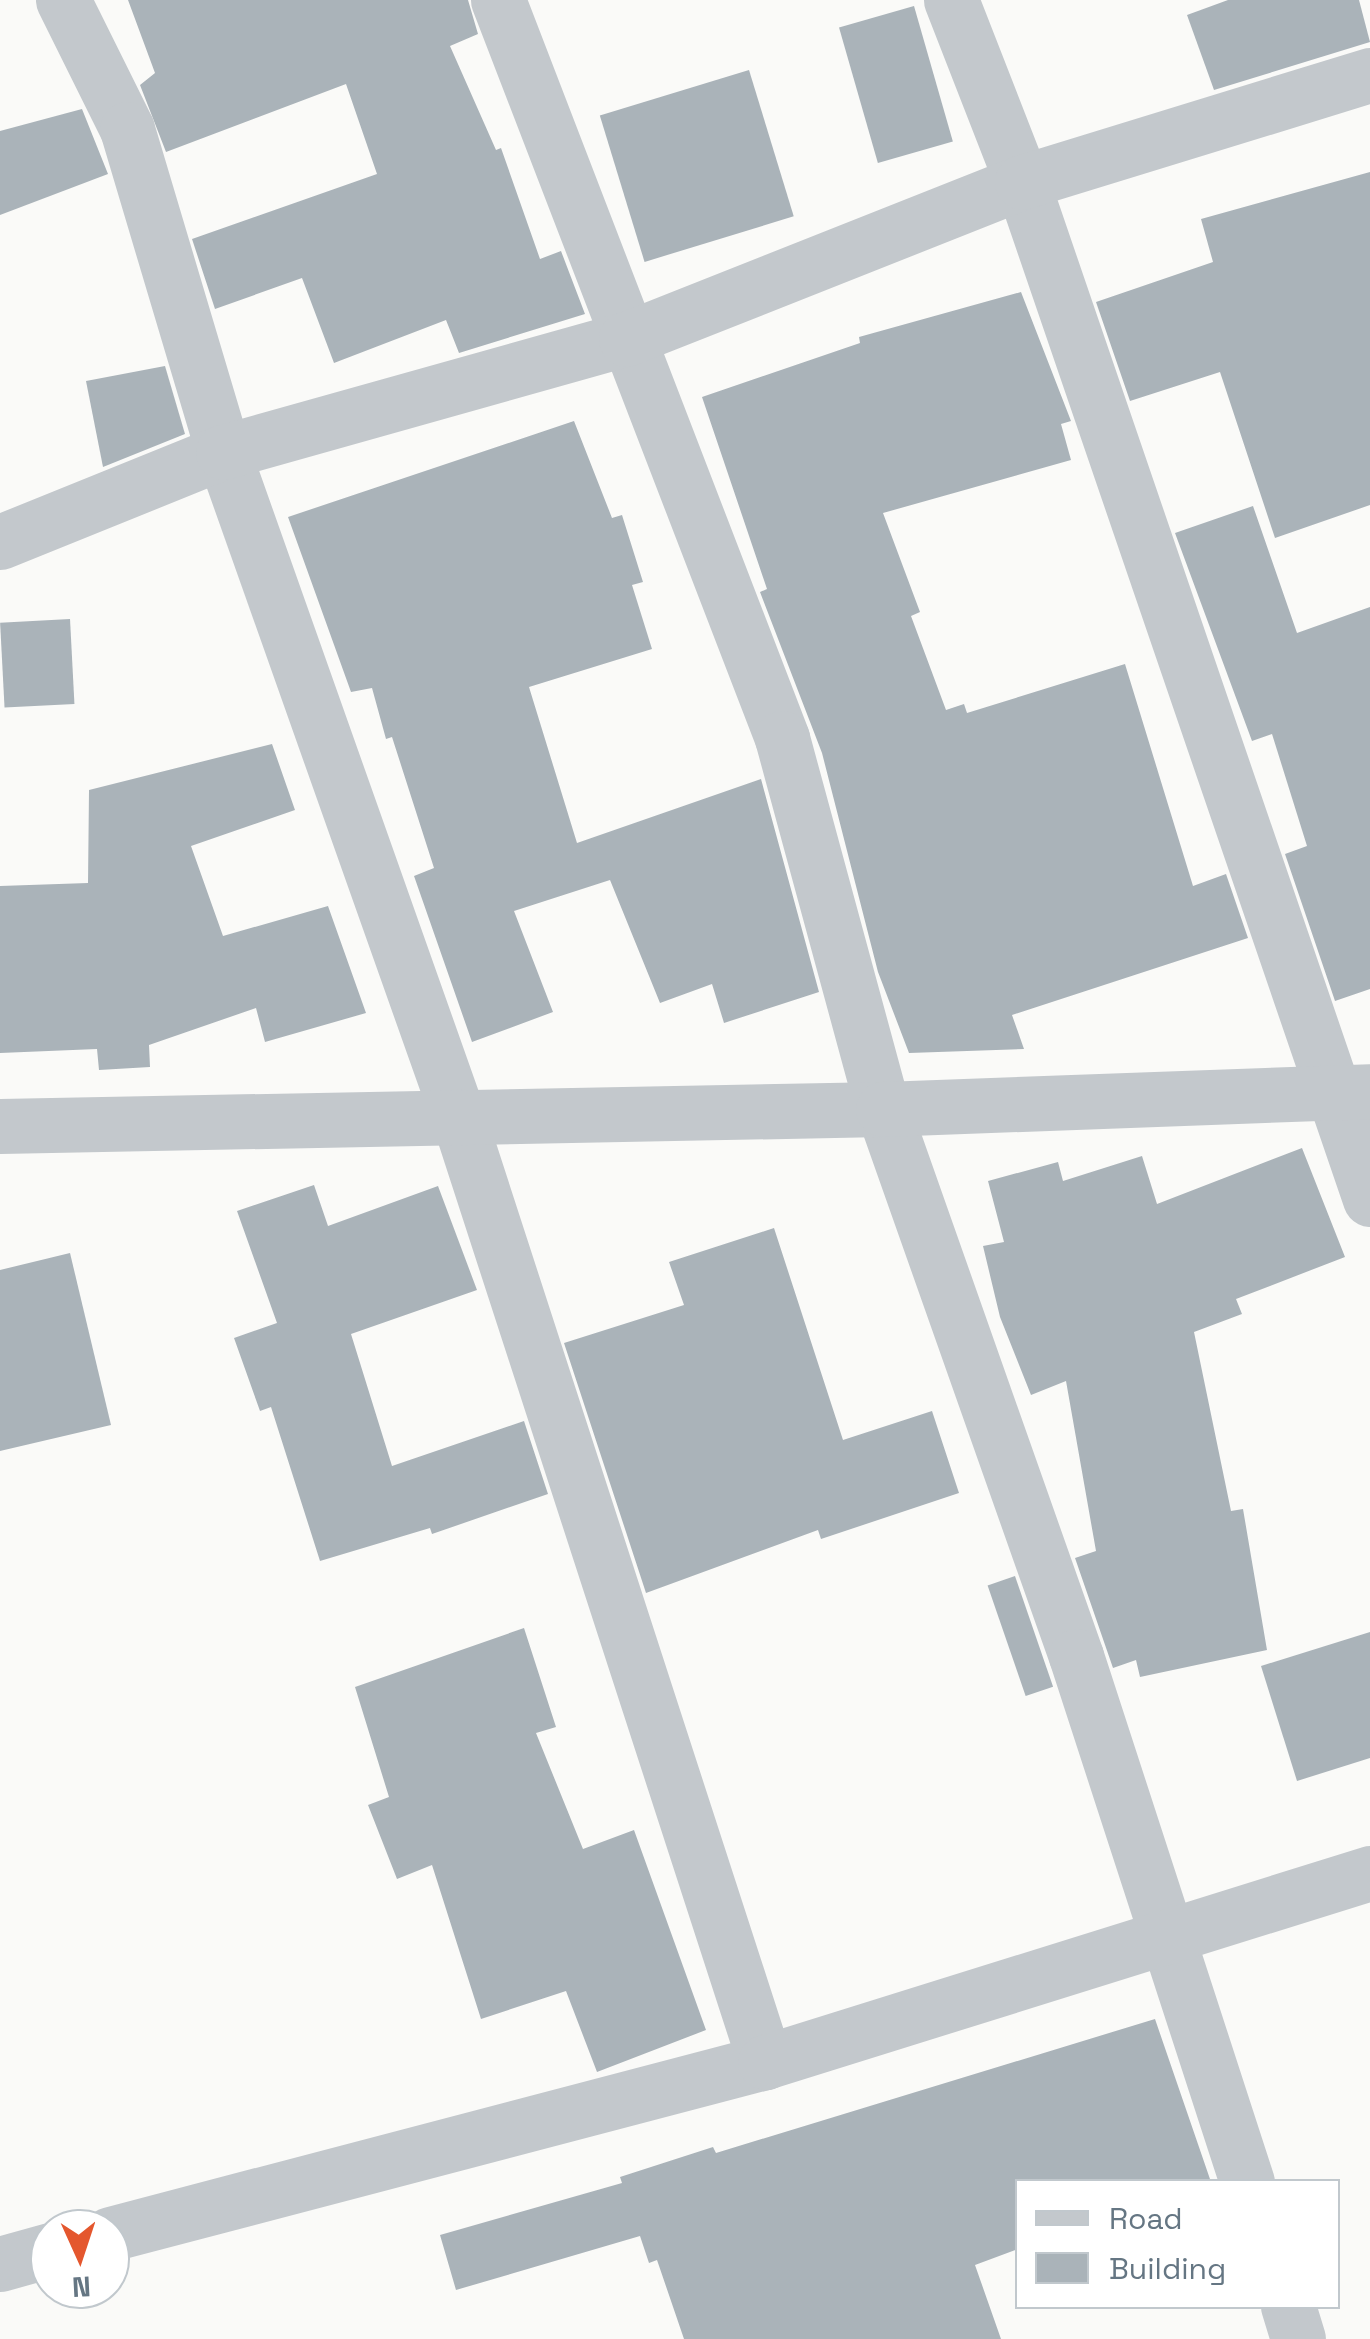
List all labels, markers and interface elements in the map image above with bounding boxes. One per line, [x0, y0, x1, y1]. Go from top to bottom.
legend [1015, 2179, 1340, 2309]
text: Road [1109, 2199, 1183, 2238]
north arrow [30, 2209, 130, 2309]
text: Building [1109, 2249, 1226, 2288]
text: N [71, 2268, 92, 2305]

